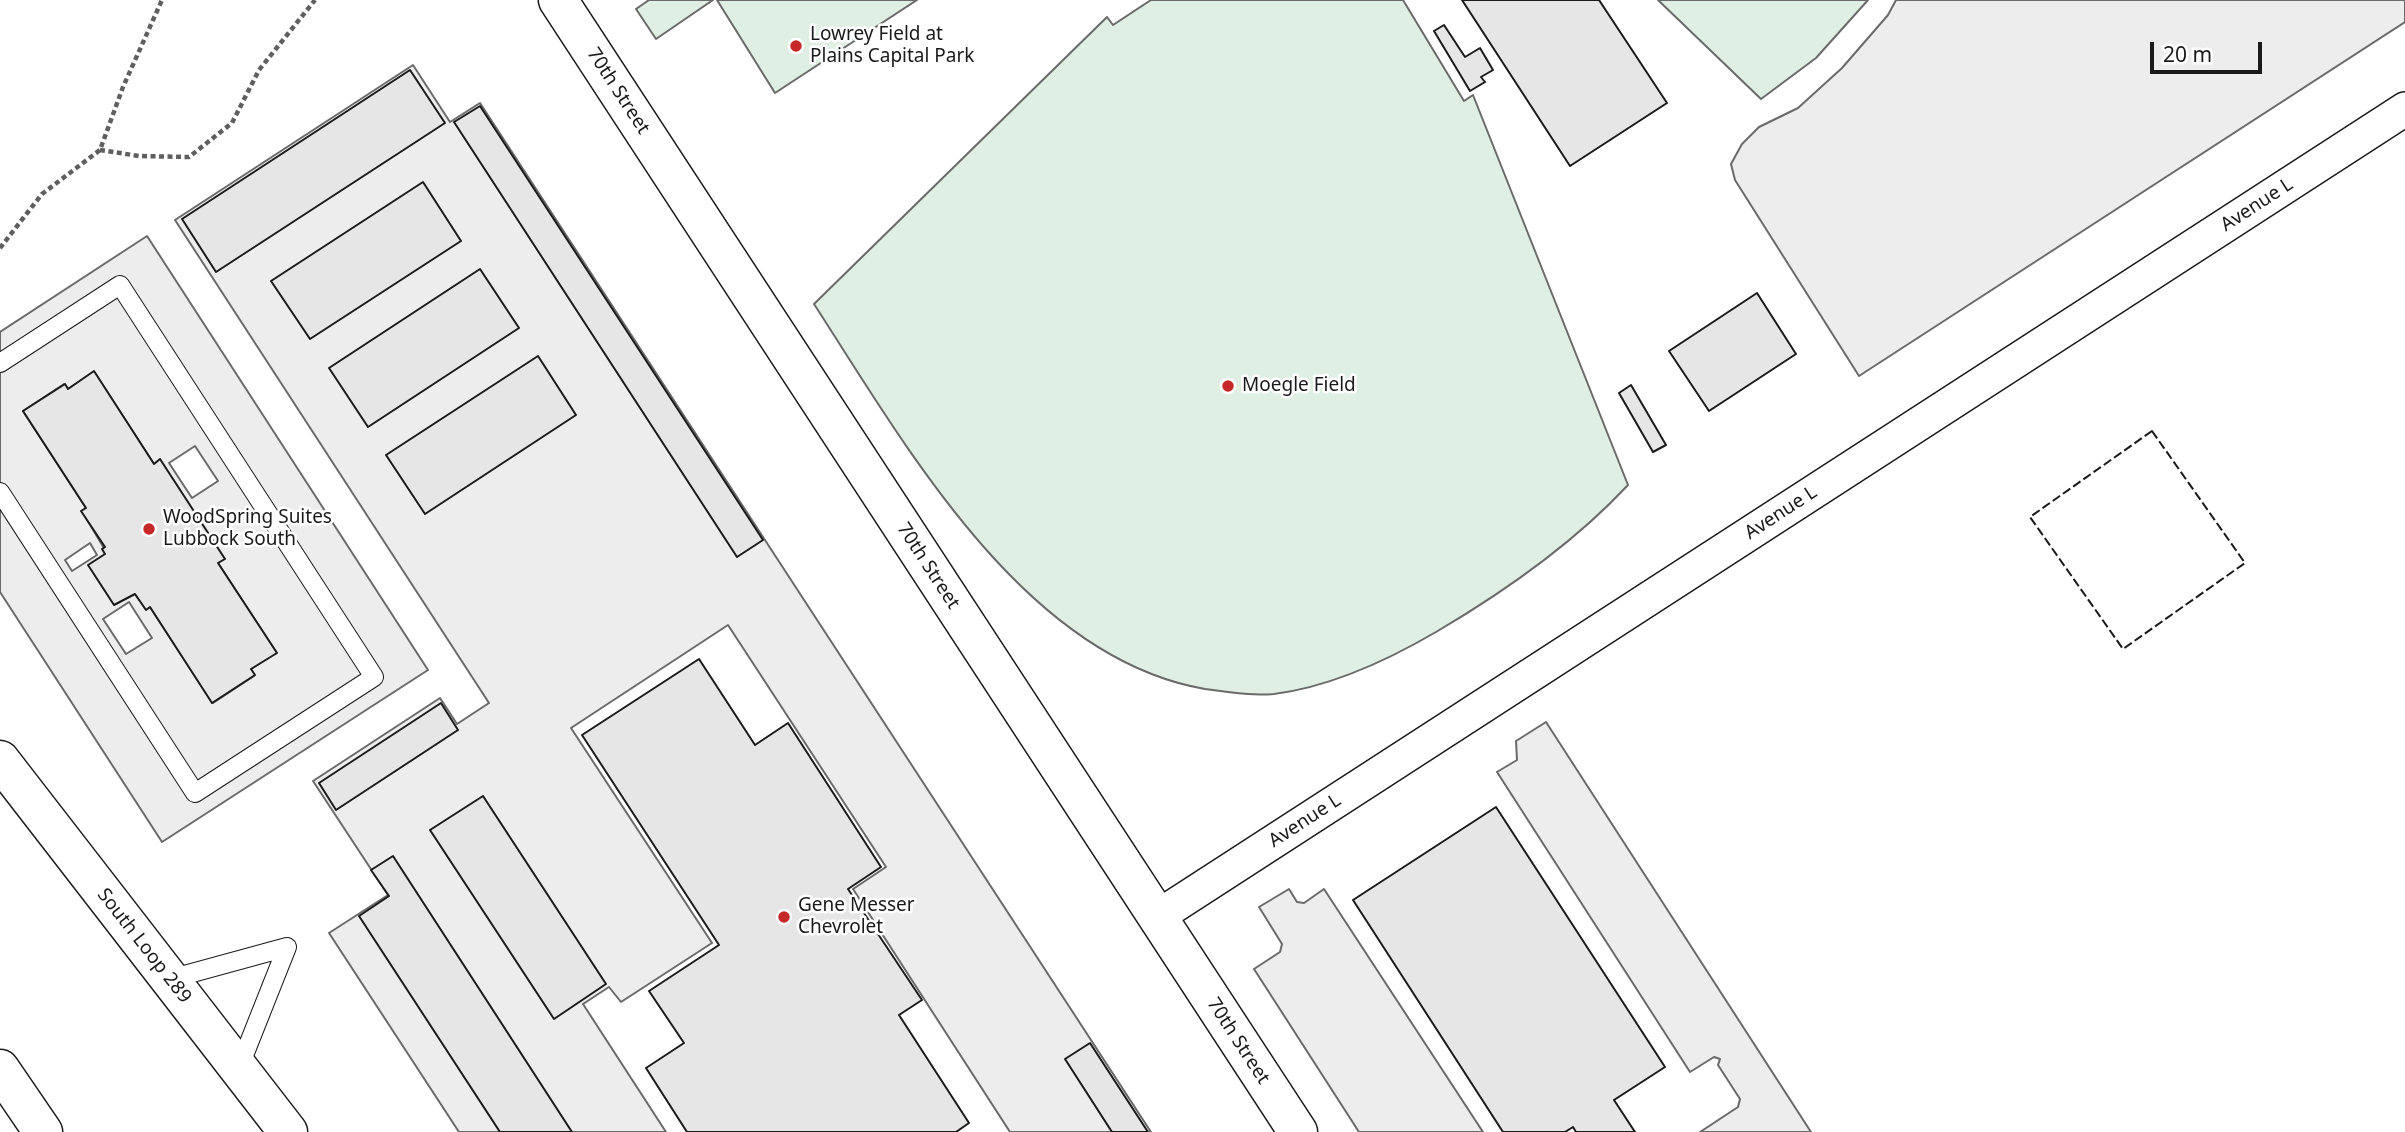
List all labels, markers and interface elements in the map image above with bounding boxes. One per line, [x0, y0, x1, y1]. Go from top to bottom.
place label: Lowrey Field at Plains Capital Park [810, 24, 975, 68]
scale bar [2153, 28, 2265, 72]
marker: Lowrey Field at Plains Capital Park [788, 38, 804, 54]
text: 20 m [2163, 40, 2212, 68]
street label: 70th Street [582, 44, 654, 138]
street label: Avenue L [2217, 173, 2297, 237]
place label: Moegle Field [1242, 375, 1356, 397]
marker: Moegle Field [1220, 378, 1236, 394]
street label: Avenue L [1741, 481, 1821, 545]
place label: WoodSpring Suites Lubbock South [163, 507, 332, 551]
street label: 70th Street [892, 519, 964, 613]
marker: WoodSpring Suites Lubbock South [141, 521, 157, 537]
street label: Avenue L [1265, 789, 1345, 853]
street label: South Loop 289 [92, 884, 196, 1008]
place label: Gene Messer Chevrolet [798, 895, 915, 939]
marker: Gene Messer Chevrolet [776, 909, 792, 925]
street label: 70th Street [1202, 994, 1274, 1088]

